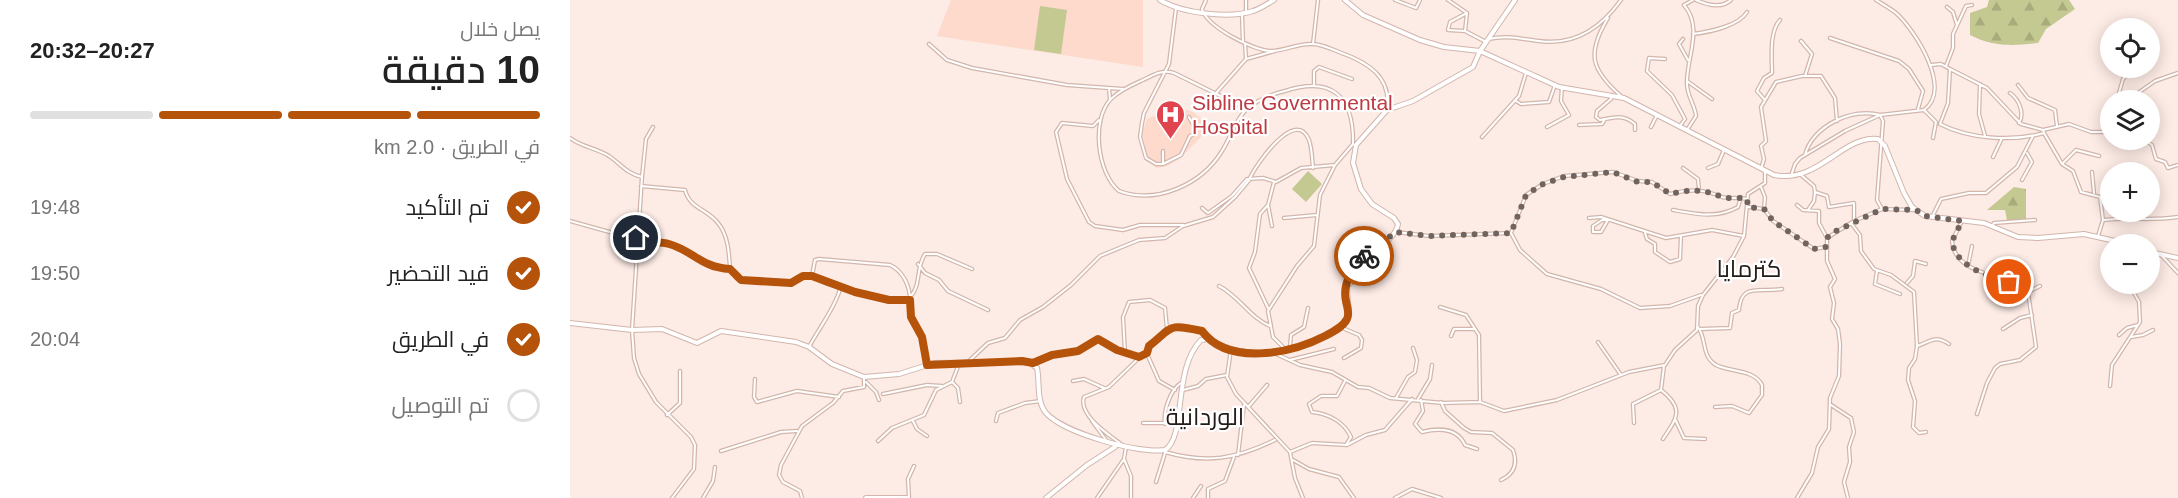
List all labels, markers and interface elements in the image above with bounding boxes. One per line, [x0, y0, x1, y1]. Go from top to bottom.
text: يصل خلال [460, 18, 540, 40]
map controls [2100, 18, 2160, 294]
button: locate [2100, 18, 2160, 78]
text: 20:27–20:32 [30, 38, 155, 63]
text: 10 دقيقة [382, 48, 540, 91]
button: layers [2100, 90, 2160, 150]
place label: Sibline Governmental Hospital [1192, 91, 1393, 138]
hospital icon: Sibline Governmental Hospital [1155, 98, 1187, 140]
text: في الطريق · 2.0 km [374, 136, 540, 158]
button: + [2100, 162, 2160, 222]
icon: check [507, 191, 540, 224]
text: تم التأكيد [406, 195, 489, 220]
text: 19:48 [30, 196, 80, 218]
pin [610, 212, 661, 263]
icon: home [619, 221, 652, 254]
courier [1334, 226, 1394, 286]
button: − [2100, 234, 2160, 294]
icon: bike [1348, 240, 1381, 273]
district label: كترمايا [1716, 255, 1782, 282]
pin [1983, 256, 2034, 307]
icon: check [507, 257, 540, 290]
text: قيد التحضير [388, 261, 489, 286]
text: 19:50 [30, 262, 80, 284]
icon: bag [1992, 265, 2025, 298]
icon: check [507, 323, 540, 356]
text: في الطريق [392, 327, 489, 352]
text: 20:04 [30, 328, 80, 350]
text: تم التوصيل [391, 393, 489, 418]
district label: الوردانية [1166, 403, 1244, 430]

